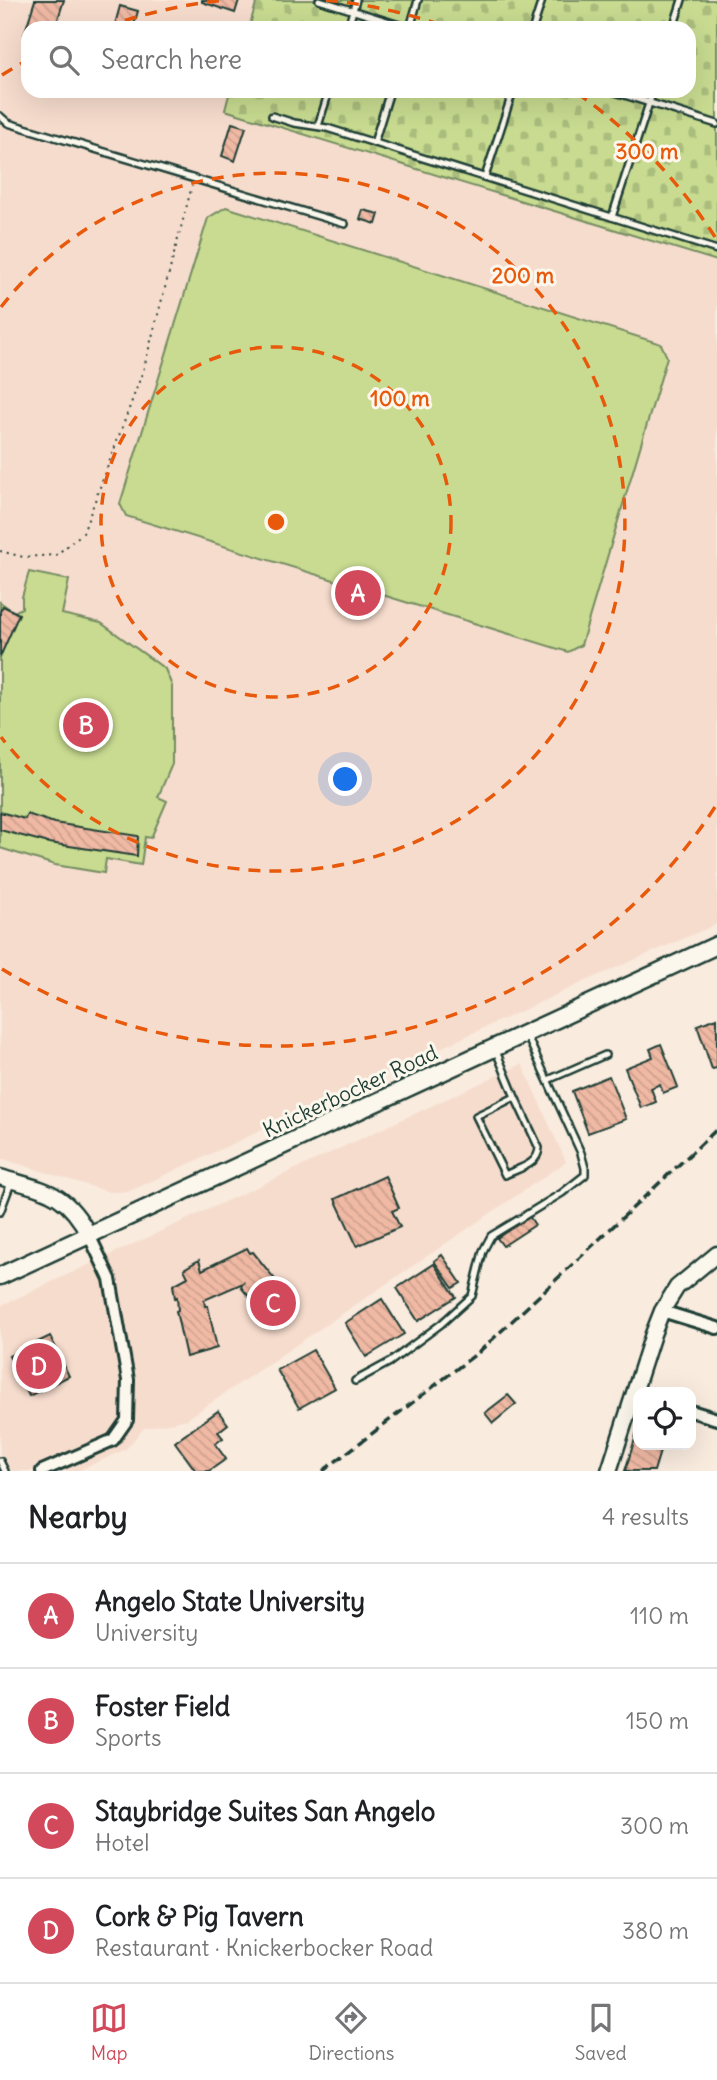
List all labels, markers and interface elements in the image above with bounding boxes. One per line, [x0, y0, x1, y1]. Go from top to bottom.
search box [21, 21, 696, 98]
icon: search [45, 41, 83, 79]
text: Search here [101, 43, 242, 76]
text: 300 m [616, 138, 679, 165]
text: 200 m [492, 262, 555, 289]
text: 100 m [370, 385, 430, 412]
centre of rings [264, 510, 288, 534]
pin: A [335, 567, 381, 619]
pin: B [63, 699, 109, 751]
your location [328, 762, 362, 796]
street label: Knickerbocker Road [258, 1039, 442, 1143]
pin: C [250, 1277, 296, 1329]
pin: D [16, 1340, 62, 1392]
map controls [633, 1387, 696, 1450]
button: locate [633, 1387, 696, 1450]
text: Nearby [28, 1498, 128, 1536]
text: 4 results [602, 1502, 689, 1531]
text: Angelo State University [95, 1585, 365, 1618]
text: A [44, 1601, 58, 1630]
text: 110 m [630, 1601, 689, 1630]
text: University [95, 1618, 198, 1647]
text: Foster Field [95, 1690, 230, 1723]
text: B [43, 1706, 59, 1735]
text: 150 m [626, 1706, 689, 1735]
text: Sports [95, 1723, 161, 1752]
text: Staybridge Suites San Angelo [95, 1795, 435, 1828]
text: C [43, 1811, 59, 1840]
text: 300 m [620, 1811, 689, 1840]
text: Hotel [95, 1828, 149, 1857]
text: Cork & Pig Tavern [95, 1900, 304, 1933]
text: D [43, 1916, 59, 1945]
text: 380 m [622, 1916, 689, 1945]
text: Restaurant · Knickerbocker Road [95, 1933, 433, 1962]
tab: Map [90, 1999, 128, 2065]
tab: Directions [309, 1999, 394, 2065]
tab: Saved [575, 1999, 627, 2065]

